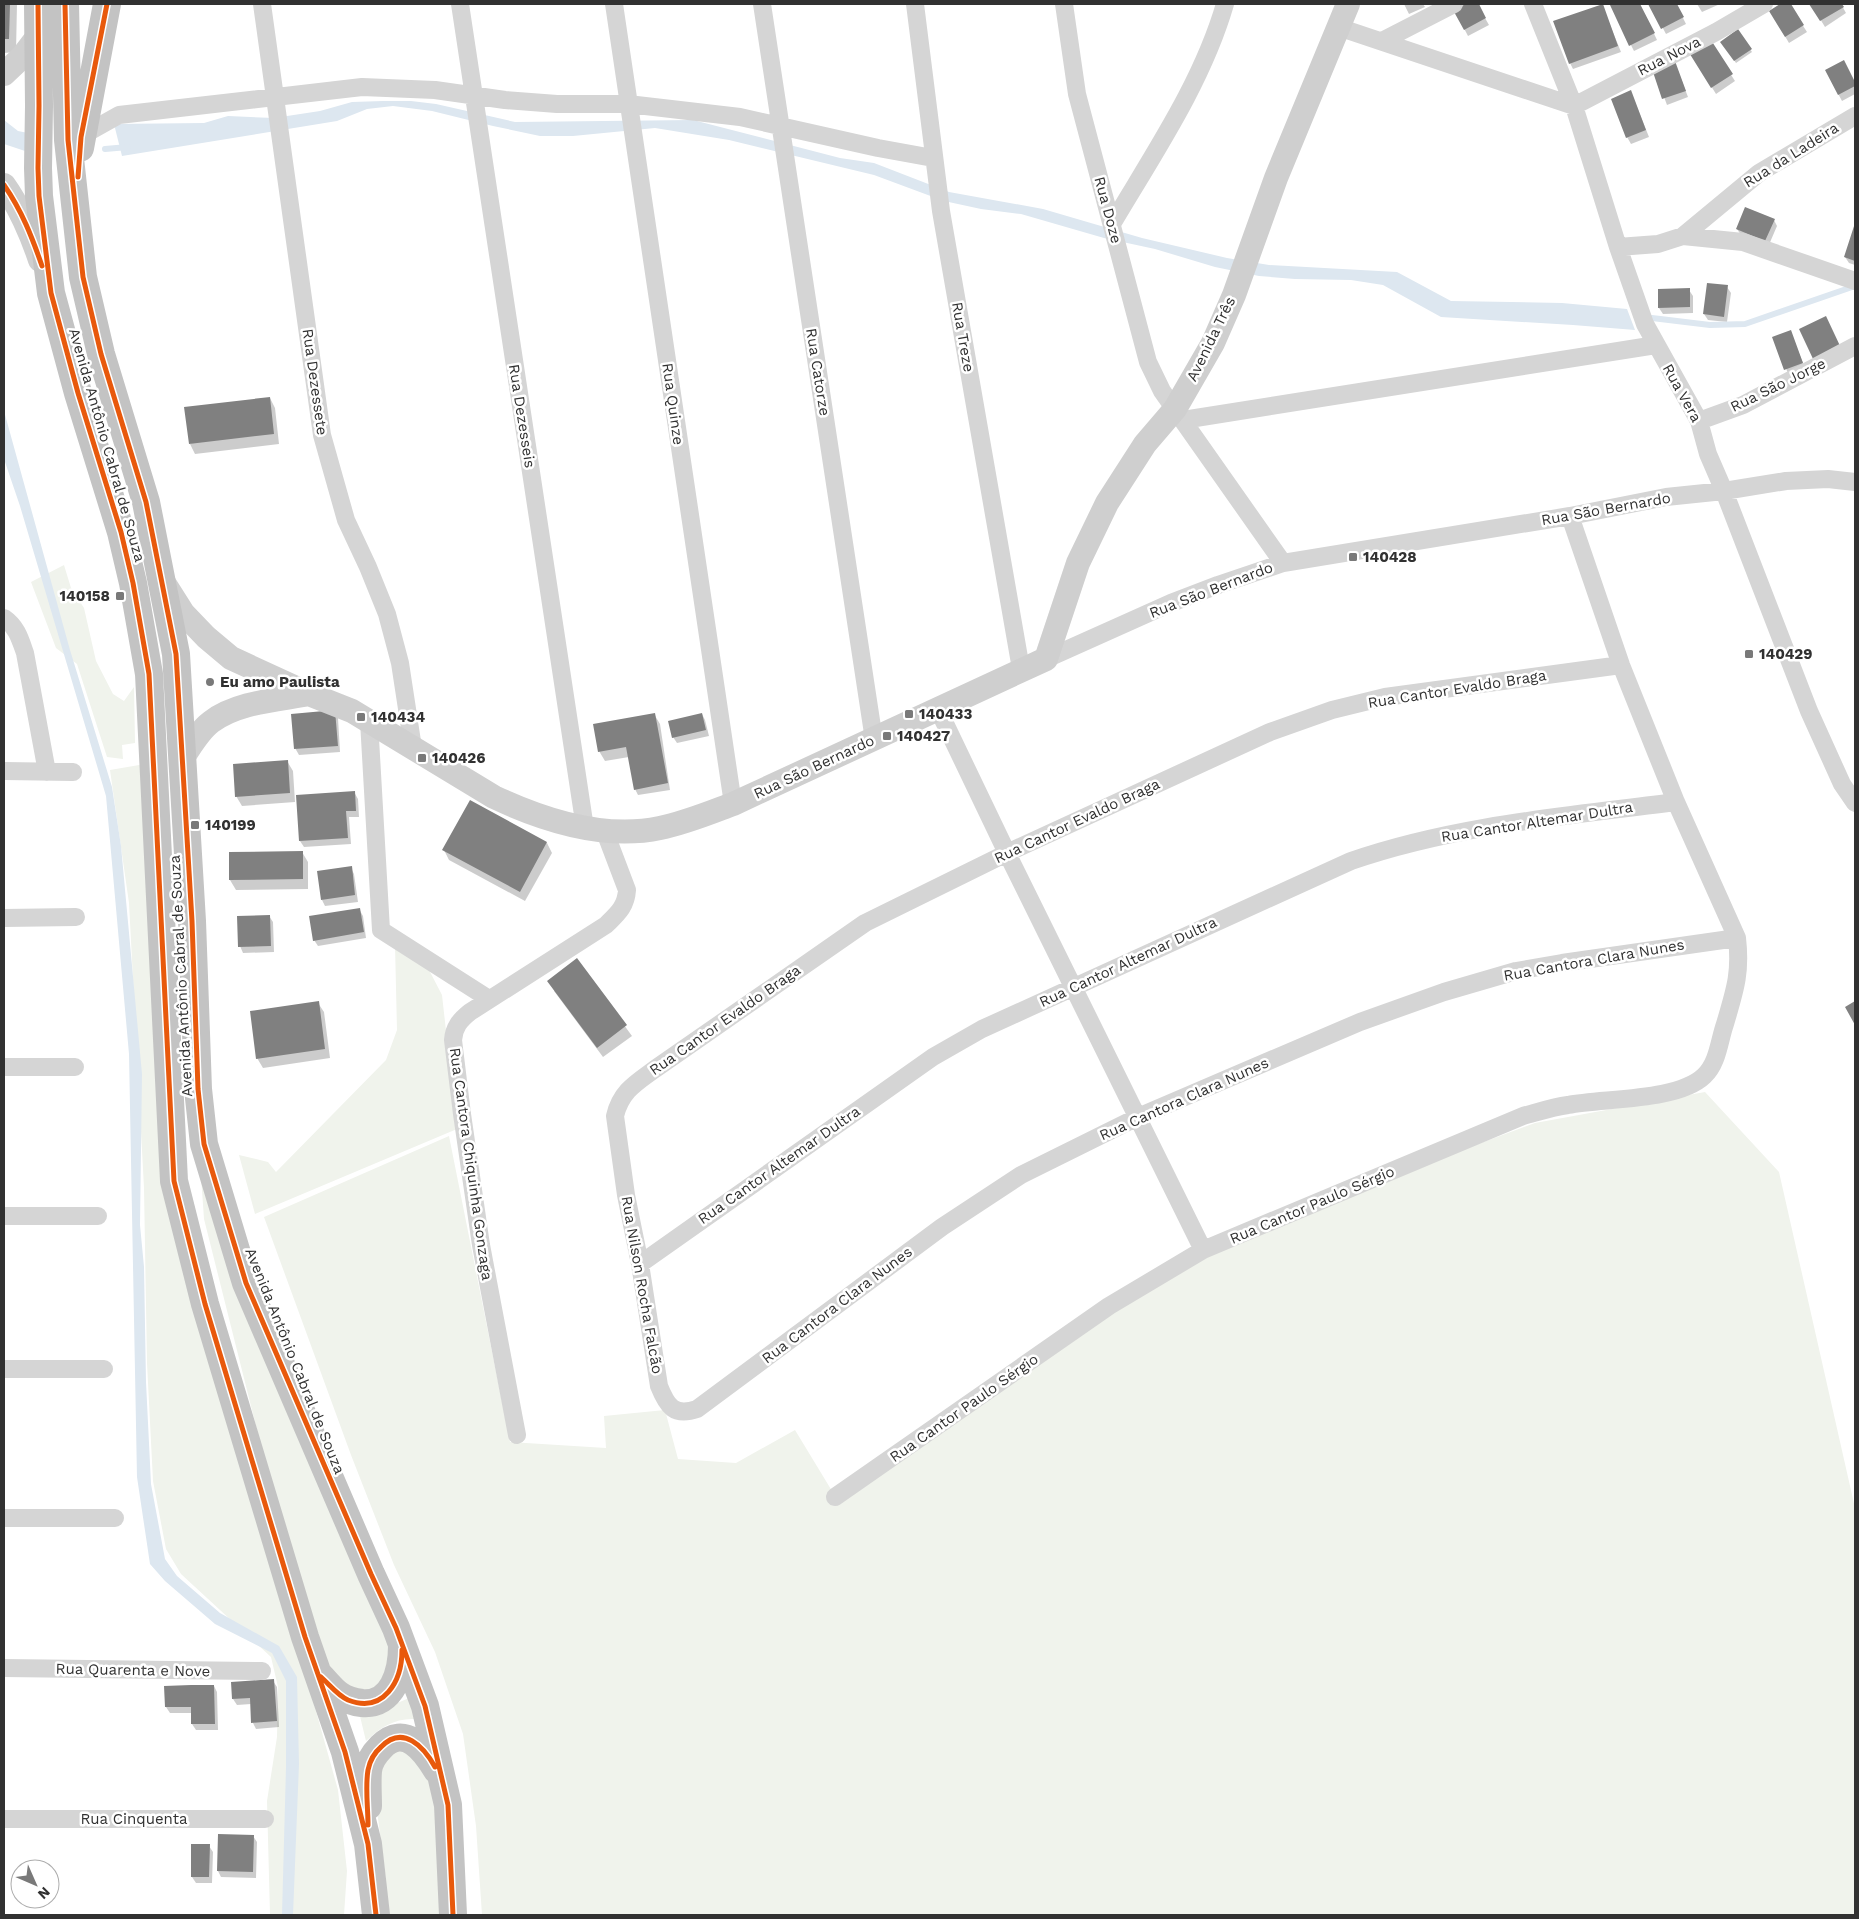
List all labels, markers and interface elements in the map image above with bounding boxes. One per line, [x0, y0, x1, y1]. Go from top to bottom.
street label: Rua Nova [1634, 32, 1704, 80]
street label: Rua da Ladeira [1740, 118, 1842, 191]
street label: Rua Doze [1090, 175, 1126, 245]
street label: Avenida Três [1183, 294, 1239, 384]
street label: Rua Treze [948, 300, 978, 374]
street label: Avenida Antônio Cabral de Souza [65, 326, 149, 564]
street label: Rua Catorze [802, 327, 834, 417]
street label: Rua Dezessete [299, 328, 331, 436]
street label: Rua São Jorge [1727, 354, 1829, 416]
street label: Rua Vera [1659, 361, 1706, 426]
street label: Rua Quinze [658, 362, 688, 446]
street label: Rua Dezesseis [505, 363, 539, 469]
street label: Rua São Bernardo [1540, 489, 1672, 529]
place label: 140428 [1363, 548, 1417, 566]
marker: 140428 [1347, 551, 1359, 563]
street label: Rua São Bernardo [1147, 558, 1275, 622]
place label: 140158 [60, 587, 110, 605]
marker: 140158 [114, 590, 126, 602]
place label: 140429 [1759, 645, 1813, 663]
marker: 140429 [1743, 648, 1755, 660]
street label: Rua Cantor Evaldo Braga [1366, 666, 1548, 712]
place label: Eu amo Paulista [220, 673, 340, 691]
marker: Eu amo Paulista [204, 676, 216, 688]
place label: 140433 [919, 705, 972, 723]
place label: 140434 [371, 708, 425, 726]
marker: 140433 [903, 708, 915, 720]
marker: 140434 [355, 711, 367, 723]
place label: 140427 [897, 727, 950, 745]
marker: 140427 [881, 730, 893, 742]
street label: Rua São Bernardo [751, 731, 877, 803]
place label: 140426 [432, 749, 486, 767]
marker: 140426 [416, 752, 428, 764]
street label: Rua Cantor Evaldo Braga [991, 775, 1163, 867]
street label: Rua Cantor Altemar Dultra [1440, 798, 1635, 846]
place label: 140199 [205, 816, 256, 834]
marker: 140199 [189, 819, 201, 831]
street label: Avenida Antônio Cabral de Souza [166, 854, 196, 1097]
street label: Rua Cantor Altemar Dultra [1036, 913, 1220, 1011]
street label: Rua Cantora Clara Nunes [1502, 935, 1686, 985]
street label: Rua Cantor Evaldo Braga [646, 961, 804, 1079]
street label: Rua Cantora Chiquinha Gonzaga [446, 1046, 496, 1282]
street label: Rua Cantora Clara Nunes [1097, 1053, 1271, 1144]
street label: Rua Cantor Altemar Dultra [694, 1102, 864, 1228]
street label: Rua Cantor Paulo Sérgio [1227, 1162, 1397, 1248]
street label: Rua Nilson Rocha Falcão [617, 1195, 667, 1375]
street label: Rua Cantora Clara Nunes [758, 1243, 916, 1367]
street label: Avenida Antônio Cabral de Souza [241, 1245, 349, 1477]
street label: Rua Cantor Paulo Sérgio [886, 1350, 1042, 1466]
street label: Rua Quarenta e Nove [56, 1660, 210, 1680]
street label: Rua Cinquenta [80, 1810, 188, 1828]
north arrow [10, 1859, 60, 1909]
text: N [35, 1884, 54, 1903]

